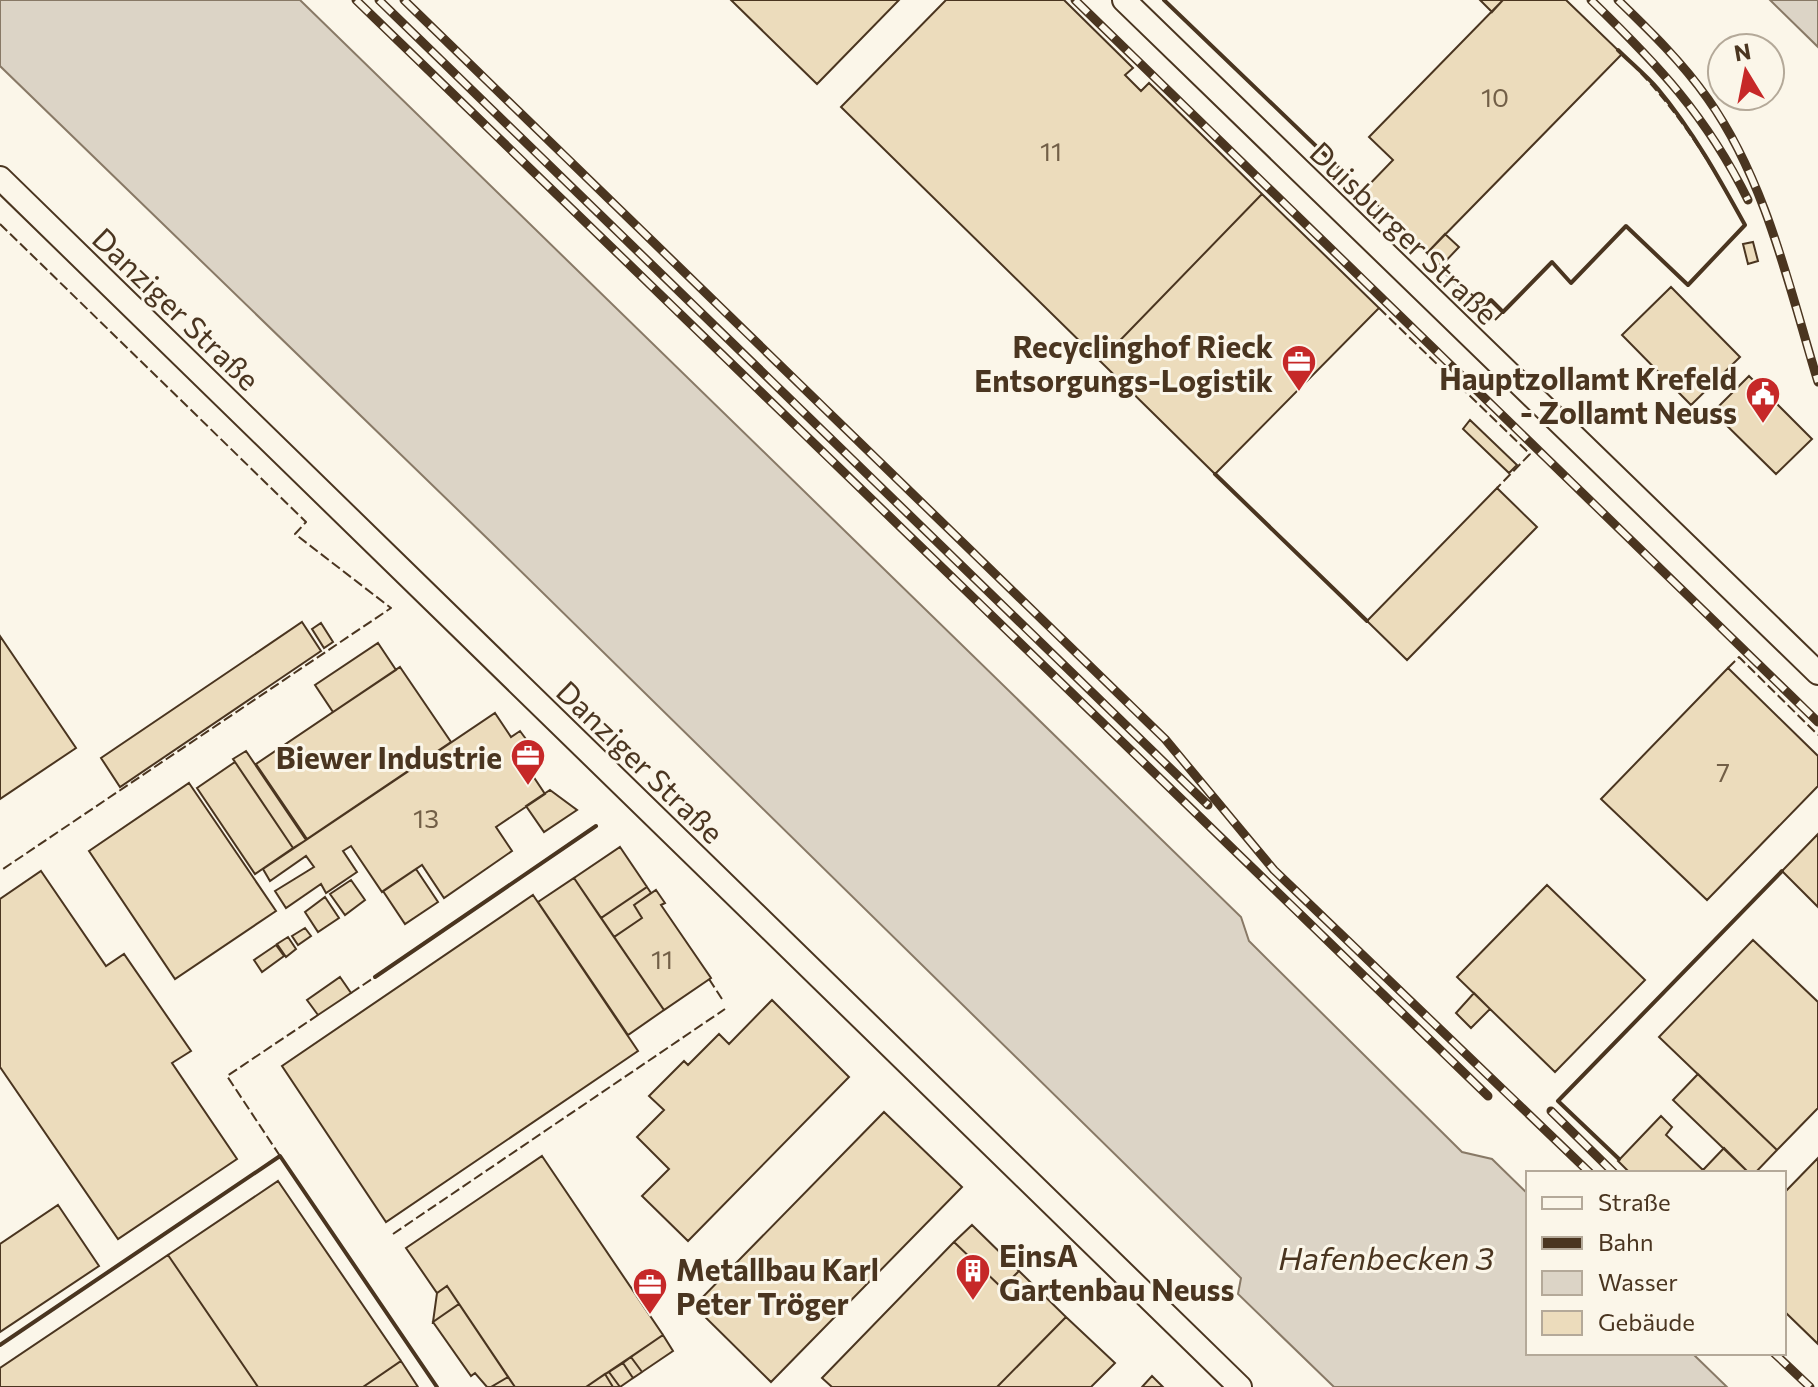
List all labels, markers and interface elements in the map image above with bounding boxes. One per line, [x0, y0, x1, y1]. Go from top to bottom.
north arrow [1706, 32, 1786, 112]
text: N [1732, 37, 1753, 67]
house number: 10 [1481, 81, 1509, 112]
street label: Duisburger Straße [1303, 133, 1507, 331]
house number: 11 [1040, 135, 1062, 166]
street label: Danziger Straße [86, 219, 268, 397]
place label: Recyclinghof Rieck Entsorgungs-Logistik [974, 327, 1273, 398]
office icon: Recyclinghof Rieck Entsorgungs-Logistik [1280, 343, 1318, 393]
place label: Hauptzollamt Krefeld - Zollamt Neuss [1439, 359, 1737, 430]
public building icon: Hauptzollamt Krefeld - Zollamt Neuss [1744, 375, 1782, 425]
street label: Danziger Straße [550, 672, 732, 850]
office icon: Biewer Industrie [509, 737, 547, 787]
place label: Biewer Industrie [276, 738, 502, 775]
house number: 7 [1716, 756, 1730, 787]
house number: 13 [413, 802, 439, 833]
house number: 11 [651, 943, 673, 974]
legend [1526, 1171, 1786, 1355]
text: Straße [1598, 1187, 1671, 1216]
text: Bahn [1598, 1227, 1654, 1256]
place label: EinsA Gartenbau Neuss [999, 1236, 1234, 1307]
water label: Hafenbecken 3 [1278, 1237, 1495, 1277]
place label: Metallbau Karl Peter Tröger [676, 1250, 879, 1321]
building icon: EinsA Gartenbau Neuss [954, 1252, 992, 1302]
office icon: Metallbau Karl Peter Tröger [631, 1266, 669, 1316]
text: Wasser [1598, 1267, 1678, 1296]
text: Gebäude [1598, 1307, 1695, 1336]

